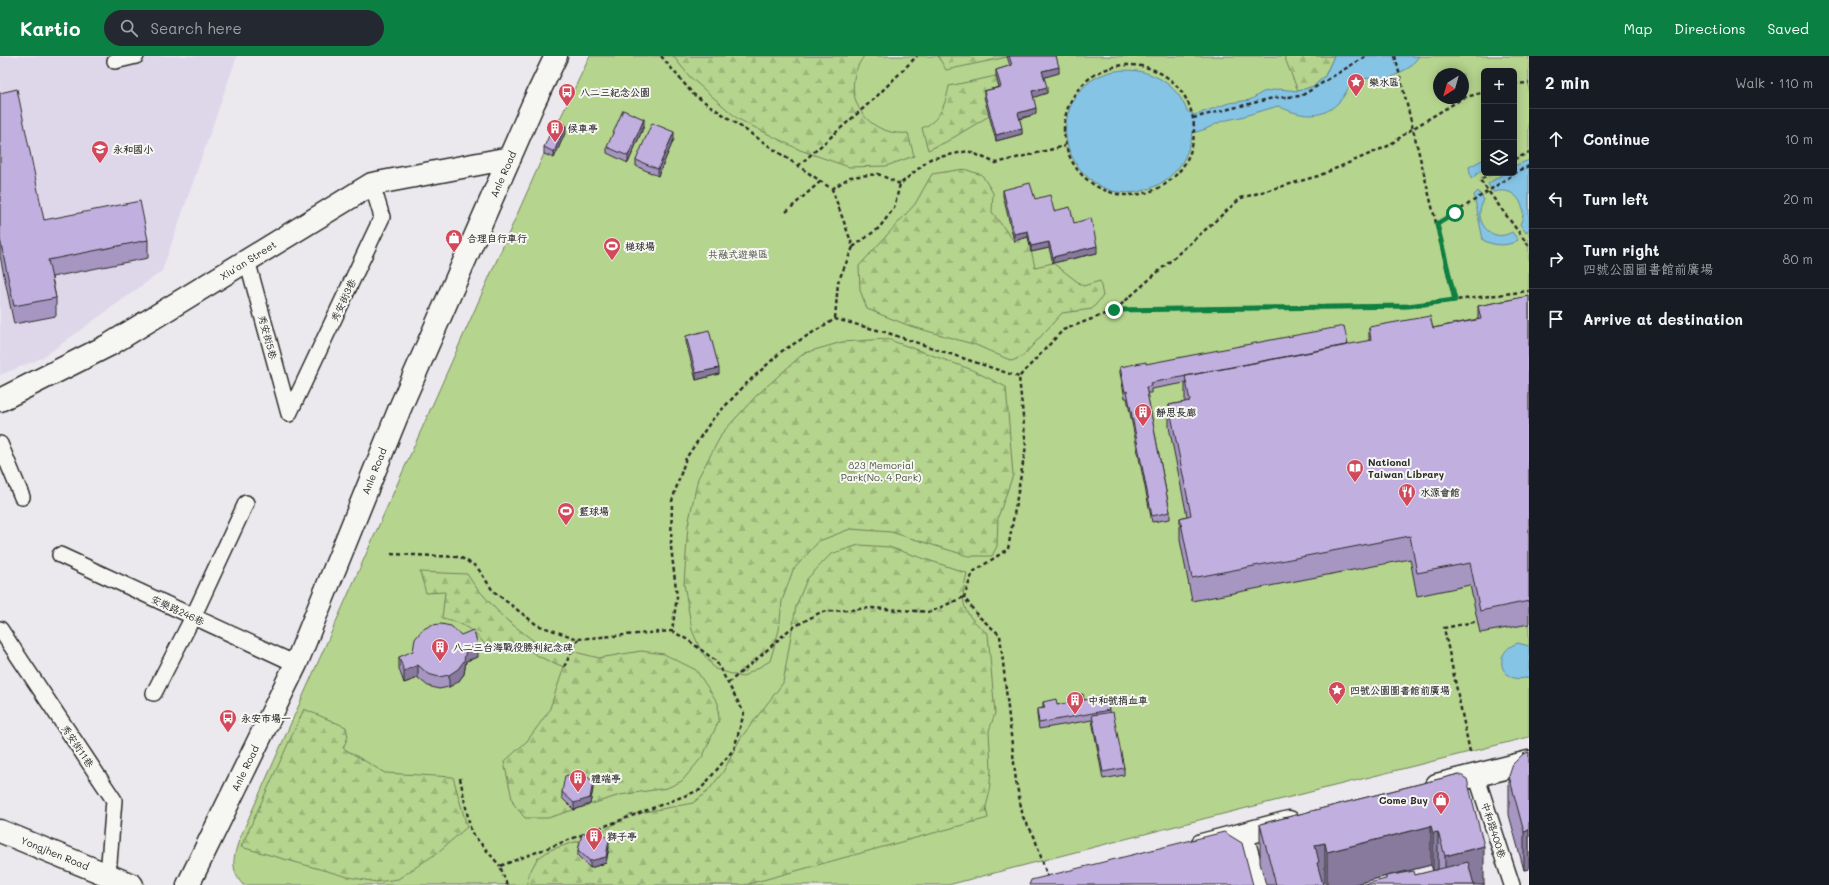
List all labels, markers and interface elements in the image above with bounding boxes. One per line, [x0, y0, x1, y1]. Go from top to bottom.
search box [104, 10, 384, 46]
text: Kartio [20, 16, 80, 41]
icon: search [118, 17, 140, 39]
text: Search here [150, 18, 242, 38]
text: Map [1624, 19, 1652, 38]
text: Directions [1674, 19, 1745, 38]
text: Saved [1767, 19, 1809, 38]
north arrow [1433, 68, 1469, 104]
map controls [1481, 68, 1517, 176]
button: + [1481, 68, 1517, 104]
text: 2 min [1545, 71, 1590, 93]
place icon: 樂水區 [1346, 72, 1366, 97]
text: Walk · 110 m [1735, 74, 1813, 91]
place label: 樂水區 [1369, 75, 1399, 89]
bus stop icon: 八二三紀念公園 [557, 82, 577, 107]
place label: 八二三紀念公園 [580, 85, 650, 99]
button: − [1481, 104, 1517, 140]
building icon: 候車亭 [545, 118, 565, 143]
place label: 候車亭 [568, 121, 598, 135]
icon: ahead [1545, 128, 1567, 150]
text: Continue [1583, 129, 1650, 149]
text: 10 m [1785, 130, 1813, 147]
school or university icon: 永和國小 [90, 139, 110, 164]
button: layers [1481, 140, 1517, 176]
place label: 永和國小 [113, 142, 153, 156]
street label: Anle Road [487, 149, 519, 199]
icon: left [1545, 188, 1567, 210]
text: Turn left [1583, 189, 1648, 209]
text: 20 m [1783, 190, 1813, 207]
route start [1446, 204, 1464, 222]
shop icon: 合理自行車行 [444, 228, 464, 253]
place label: 合理自行車行 [467, 231, 527, 245]
sports icon: 槌球場 [602, 236, 622, 261]
street label: Xiu'an Street [217, 237, 279, 283]
place label: 槌球場 [625, 239, 655, 253]
text: Turn right [1583, 240, 1660, 260]
park label: 共融式遊樂區 [708, 247, 768, 261]
icon: right [1545, 248, 1567, 270]
text: 80 m [1783, 250, 1813, 267]
text: 四號公園圖書館前廣場 [1583, 260, 1713, 277]
street label: 秀安街3巷 [327, 275, 359, 324]
route end [1105, 301, 1123, 319]
icon: arrive [1545, 308, 1567, 330]
text: Arrive at destination [1583, 309, 1743, 329]
street label: 秀安街5巷 [255, 313, 281, 362]
building icon: 靜思長廊 [1133, 402, 1153, 427]
place label: 靜思長廊 [1156, 405, 1196, 419]
street label: Anle Road [358, 446, 390, 496]
place label: National Taiwan Library [1368, 455, 1445, 481]
park label: 823 Memorial Park(No. 4 Park) [841, 458, 921, 484]
library icon: National Taiwan Library [1345, 458, 1365, 483]
restaurant icon: 水源會館 [1397, 482, 1417, 507]
place label: 水源會館 [1420, 485, 1460, 499]
sports icon: 籃球場 [556, 501, 576, 526]
place label: 籃球場 [579, 504, 609, 518]
street label: 安樂路246巷 [149, 592, 208, 629]
building icon: 八二三台海戰役勝利紀念碑 [430, 637, 450, 662]
place label: 八二三台海戰役勝利紀念碑 [453, 640, 573, 654]
place icon: 四號公園圖書館前廣場 [1327, 680, 1347, 705]
place label: 四號公園圖書館前廣場 [1350, 683, 1450, 697]
building icon: 中和號捐血車 [1065, 690, 1085, 715]
place label: 中和號捐血車 [1088, 693, 1148, 707]
bus stop icon: 永安市場一 [218, 708, 238, 733]
place label: 永安市場一 [241, 711, 291, 725]
street label: 秀安街11巷 [59, 722, 98, 771]
street label: Anle Road [228, 743, 262, 793]
building icon: 禮端亭 [568, 768, 588, 793]
place label: 禮端亭 [591, 771, 621, 785]
shop icon: Come Buy [1431, 790, 1451, 815]
place label: Come Buy [1379, 793, 1429, 807]
street label: 中和路400巷 [1478, 800, 1510, 861]
building icon: 獅子亭 [584, 826, 604, 851]
place label: 獅子亭 [607, 829, 637, 843]
street label: Yongjhen Road [19, 833, 91, 873]

